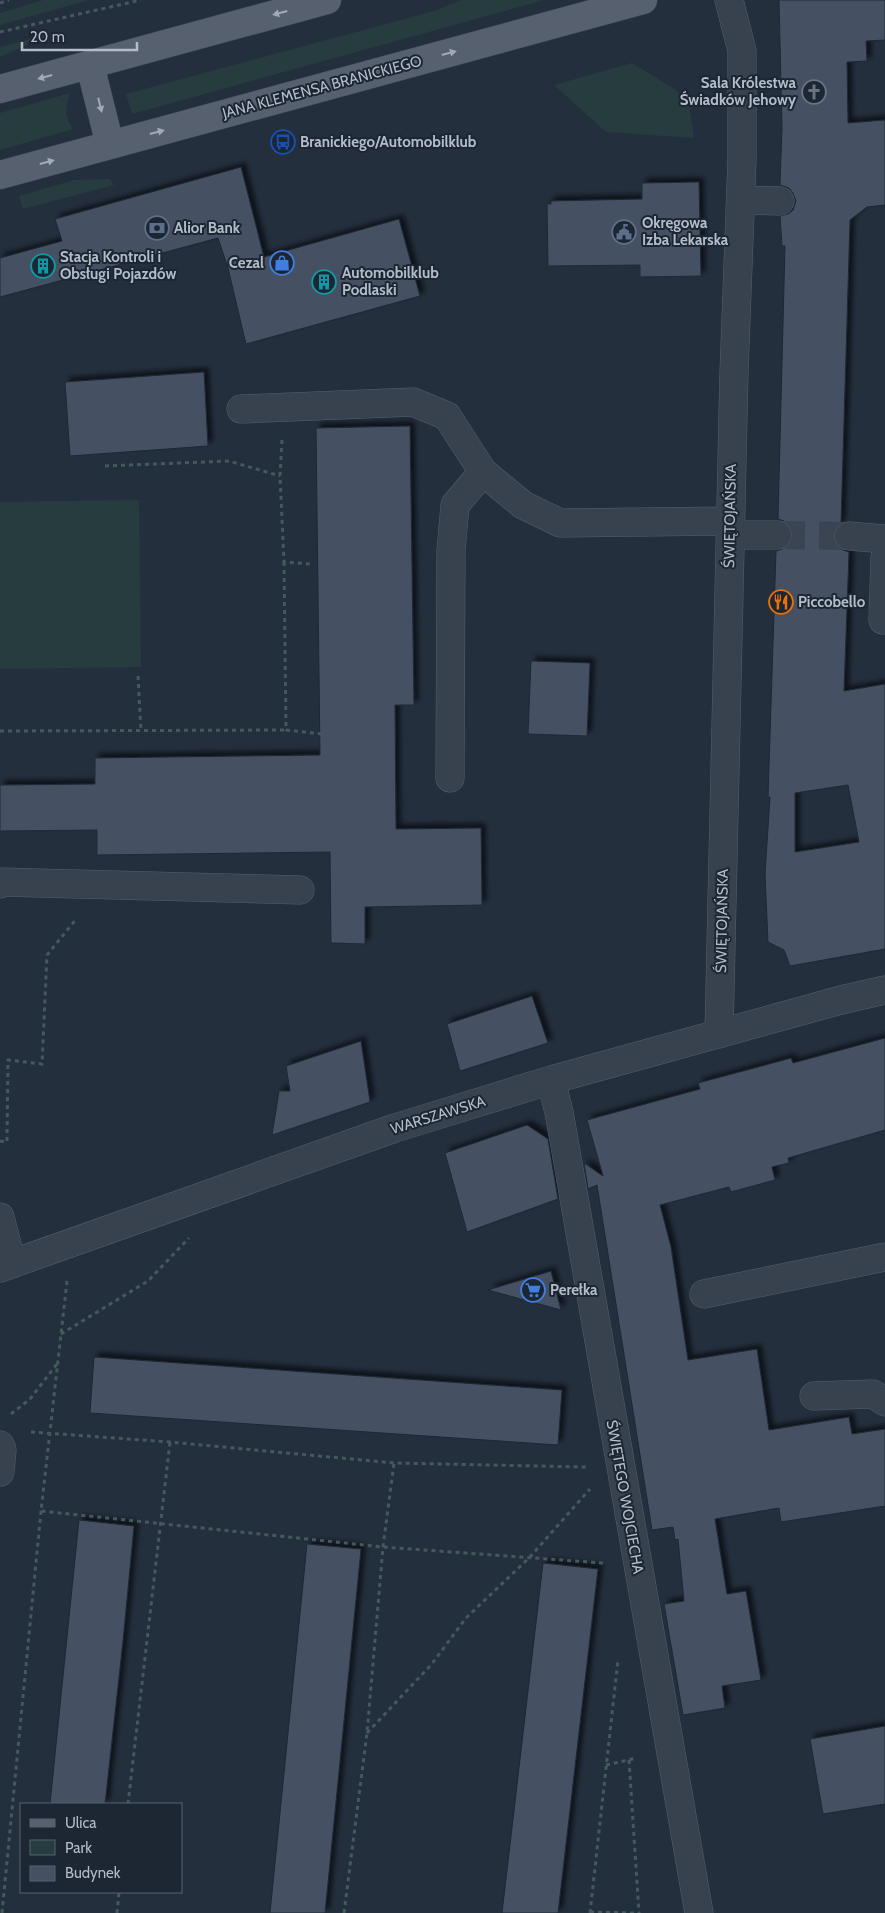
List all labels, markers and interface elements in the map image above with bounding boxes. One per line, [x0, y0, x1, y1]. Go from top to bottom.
one-way arrow [273, 9, 288, 17]
scale bar [22, 20, 138, 52]
text: 20 m [30, 28, 65, 46]
one-way arrow [441, 48, 456, 56]
street label: JANA KLEMENSA BRANICKIEGO [219, 52, 424, 123]
one-way arrow [37, 73, 52, 81]
place label: Sala Królestwa Świadków Jehowy [680, 74, 797, 109]
church icon: Sala Królestwa Świadków Jehowy [801, 79, 827, 105]
one-way arrow [96, 97, 104, 112]
one-way arrow [149, 128, 164, 136]
bus stop icon: Branickiego/Automobilklub [270, 129, 296, 155]
place label: Branickiego/Automobilklub [300, 133, 477, 151]
one-way arrow [39, 158, 55, 166]
place label: Okręgowa Izba Lekarska [642, 214, 729, 249]
bank icon: Alior Bank [144, 215, 170, 241]
place label: Alior Bank [174, 219, 241, 237]
public building icon: Okręgowa Izba Lekarska [611, 219, 637, 245]
place label: Stacja Kontroli i Obsługi Pojazdów [60, 248, 177, 283]
shop icon: Cezal [269, 250, 295, 276]
building icon: Stacja Kontroli i Obsługi Pojazdów [30, 253, 56, 279]
place label: Cezal [229, 254, 264, 272]
place label: Automobilklub Podlaski [342, 264, 439, 299]
building icon: Automobilklub Podlaski [311, 269, 337, 295]
street label: ŚWIĘTOJAŃSKA [719, 463, 740, 568]
restaurant icon: Piccobello [768, 589, 794, 615]
place label: Piccobello [798, 593, 866, 611]
street label: ŚWIĘTOJAŃSKA [711, 868, 732, 973]
street label: WARSZAWSKA [388, 1092, 488, 1138]
supermarket icon: Perełka [520, 1277, 546, 1303]
place label: Perełka [550, 1281, 598, 1299]
street label: ŚWIĘTEGO WOJCIECHA [603, 1418, 649, 1576]
legend [20, 1803, 182, 1893]
text: Ulica [65, 1814, 97, 1832]
text: Park [65, 1839, 92, 1857]
text: Budynek [65, 1864, 121, 1882]

